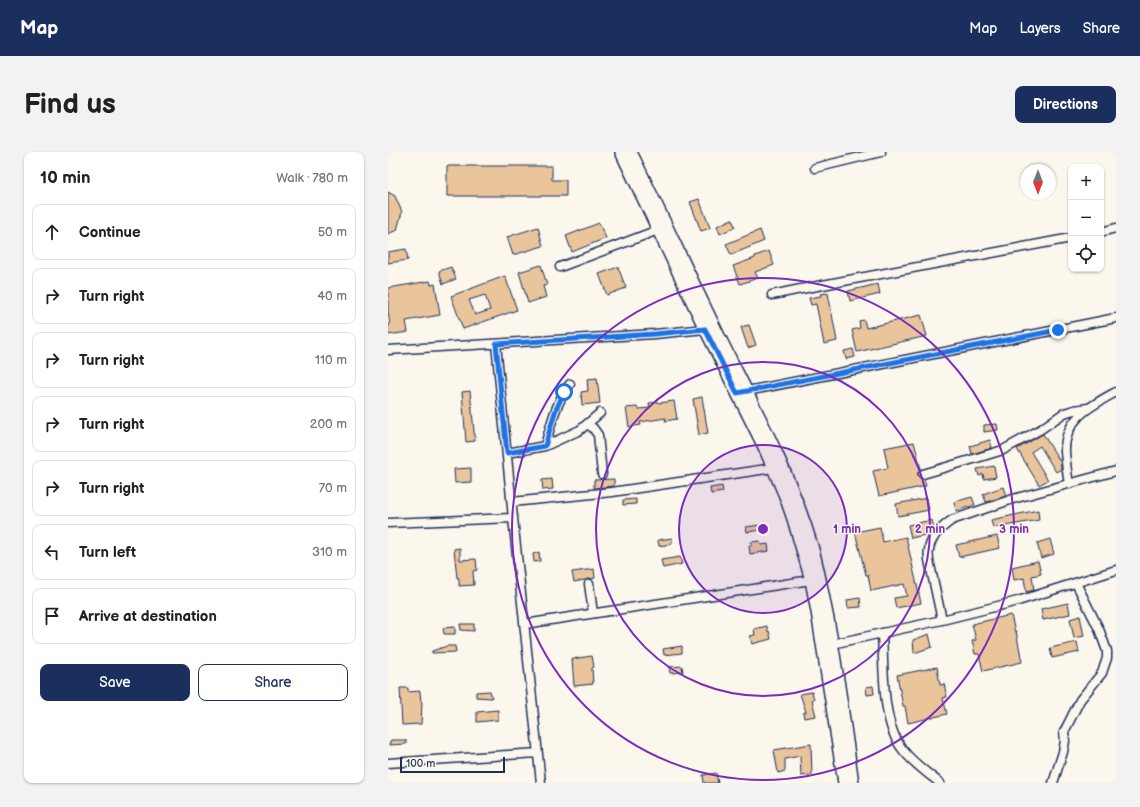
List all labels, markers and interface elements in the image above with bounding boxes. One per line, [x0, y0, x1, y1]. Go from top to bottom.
text: Map [20, 17, 58, 40]
text: Map [969, 20, 997, 37]
text: Layers [1019, 20, 1061, 37]
text: Share [1083, 20, 1120, 37]
button: Directions [1015, 86, 1116, 123]
text: Find us [24, 88, 116, 121]
north arrow [1020, 164, 1056, 200]
map controls [1068, 164, 1104, 272]
button: + [1068, 164, 1104, 200]
text: 10 min [40, 168, 91, 188]
text: Walk · 780 m [276, 170, 348, 186]
button: − [1068, 200, 1104, 236]
icon: ahead [41, 221, 63, 243]
text: Continue [79, 223, 141, 242]
text: 50 m [318, 224, 347, 240]
button: locate [1068, 236, 1104, 272]
icon: right [41, 285, 63, 307]
text: Turn right [79, 287, 144, 306]
text: 40 m [317, 288, 347, 304]
route end [1049, 321, 1067, 339]
icon: right [41, 349, 63, 371]
text: Turn right [79, 351, 144, 370]
text: 110 m [315, 352, 347, 368]
route start [555, 383, 573, 401]
icon: right [41, 413, 63, 435]
text: Turn right [79, 415, 144, 434]
text: 200 m [310, 416, 347, 432]
icon: right [41, 477, 63, 499]
text: Turn right [79, 479, 144, 498]
text: 70 m [319, 480, 347, 496]
centre of rings [756, 522, 770, 536]
text: 1 min [833, 522, 861, 537]
text: 2 min [915, 522, 945, 537]
text: 3 min [999, 522, 1029, 537]
icon: left [41, 541, 63, 563]
text: Turn left [79, 543, 136, 562]
text: 310 m [312, 544, 347, 560]
icon: arrive [41, 605, 63, 627]
text: Arrive at destination [79, 607, 217, 626]
button: Save [40, 664, 190, 701]
button: Share [198, 664, 348, 701]
scale bar [400, 755, 505, 774]
text: 100 m [406, 757, 435, 770]

